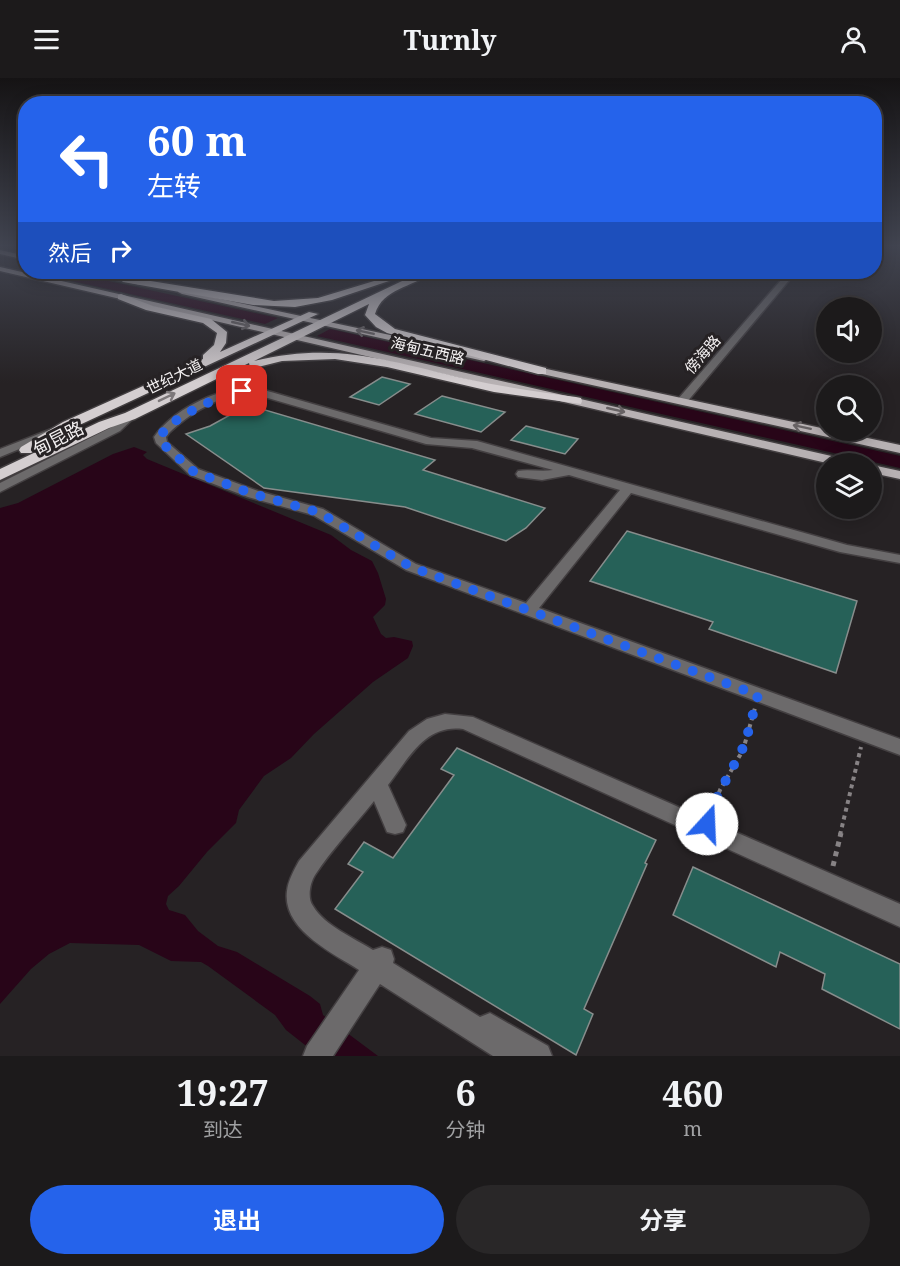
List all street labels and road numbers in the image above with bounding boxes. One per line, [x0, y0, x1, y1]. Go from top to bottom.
street label: 傍海路 [680, 330, 724, 378]
street label: 海甸五西路 [389, 332, 467, 368]
street label: 世纪大道 [143, 354, 205, 398]
street label: 甸昆路 [28, 415, 88, 461]

